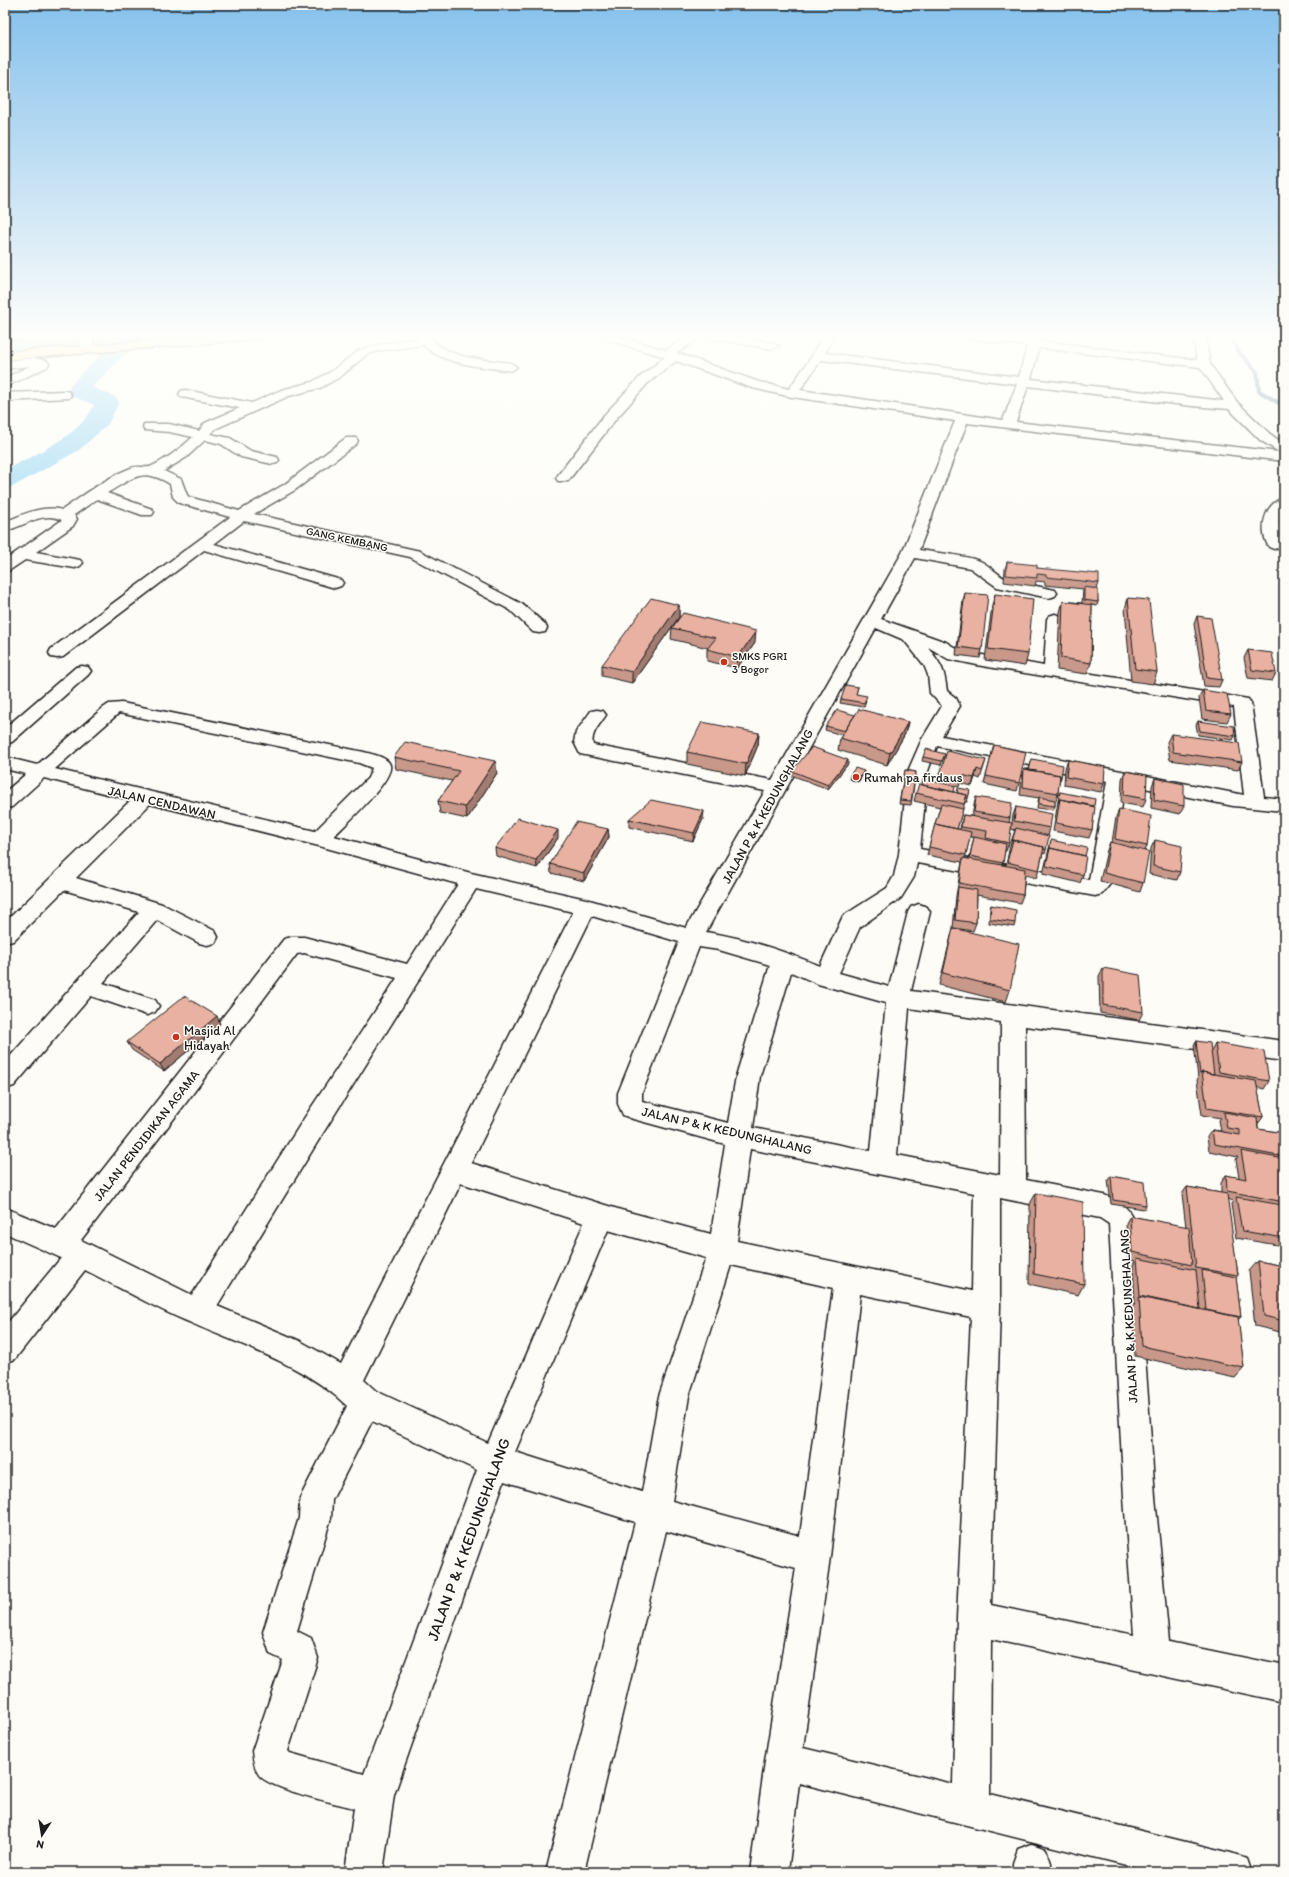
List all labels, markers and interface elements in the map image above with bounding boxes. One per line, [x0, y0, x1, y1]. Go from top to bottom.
street label: GANG KEMBANG [305, 524, 389, 555]
place label: SMKS PGRI 3 Bogor [732, 650, 787, 676]
marker: SMKS PGRI 3 Bogor [719, 657, 729, 667]
street label: JALAN P & K KEDUNGHALANG [719, 726, 816, 886]
place label: Rumah pa firdaus [864, 770, 963, 785]
marker: Rumah pa firdaus [851, 772, 861, 782]
street label: JALAN CENDAWAN [106, 783, 217, 822]
place label: Masjid Al Hidayah [184, 1023, 236, 1053]
marker: Masjid Al Hidayah [171, 1032, 181, 1042]
street label: JALAN PENDIDIKAN AGAMA [91, 1066, 203, 1204]
street label: JALAN P & K KEDUNGHALANG [640, 1104, 813, 1157]
street label: JALAN P & K KEDUNGHALANG [1116, 1229, 1141, 1403]
street label: JALAN P & K KEDUNGHALANG [423, 1435, 514, 1643]
north arrow [22, 1815, 62, 1855]
text: N [35, 1837, 45, 1851]

